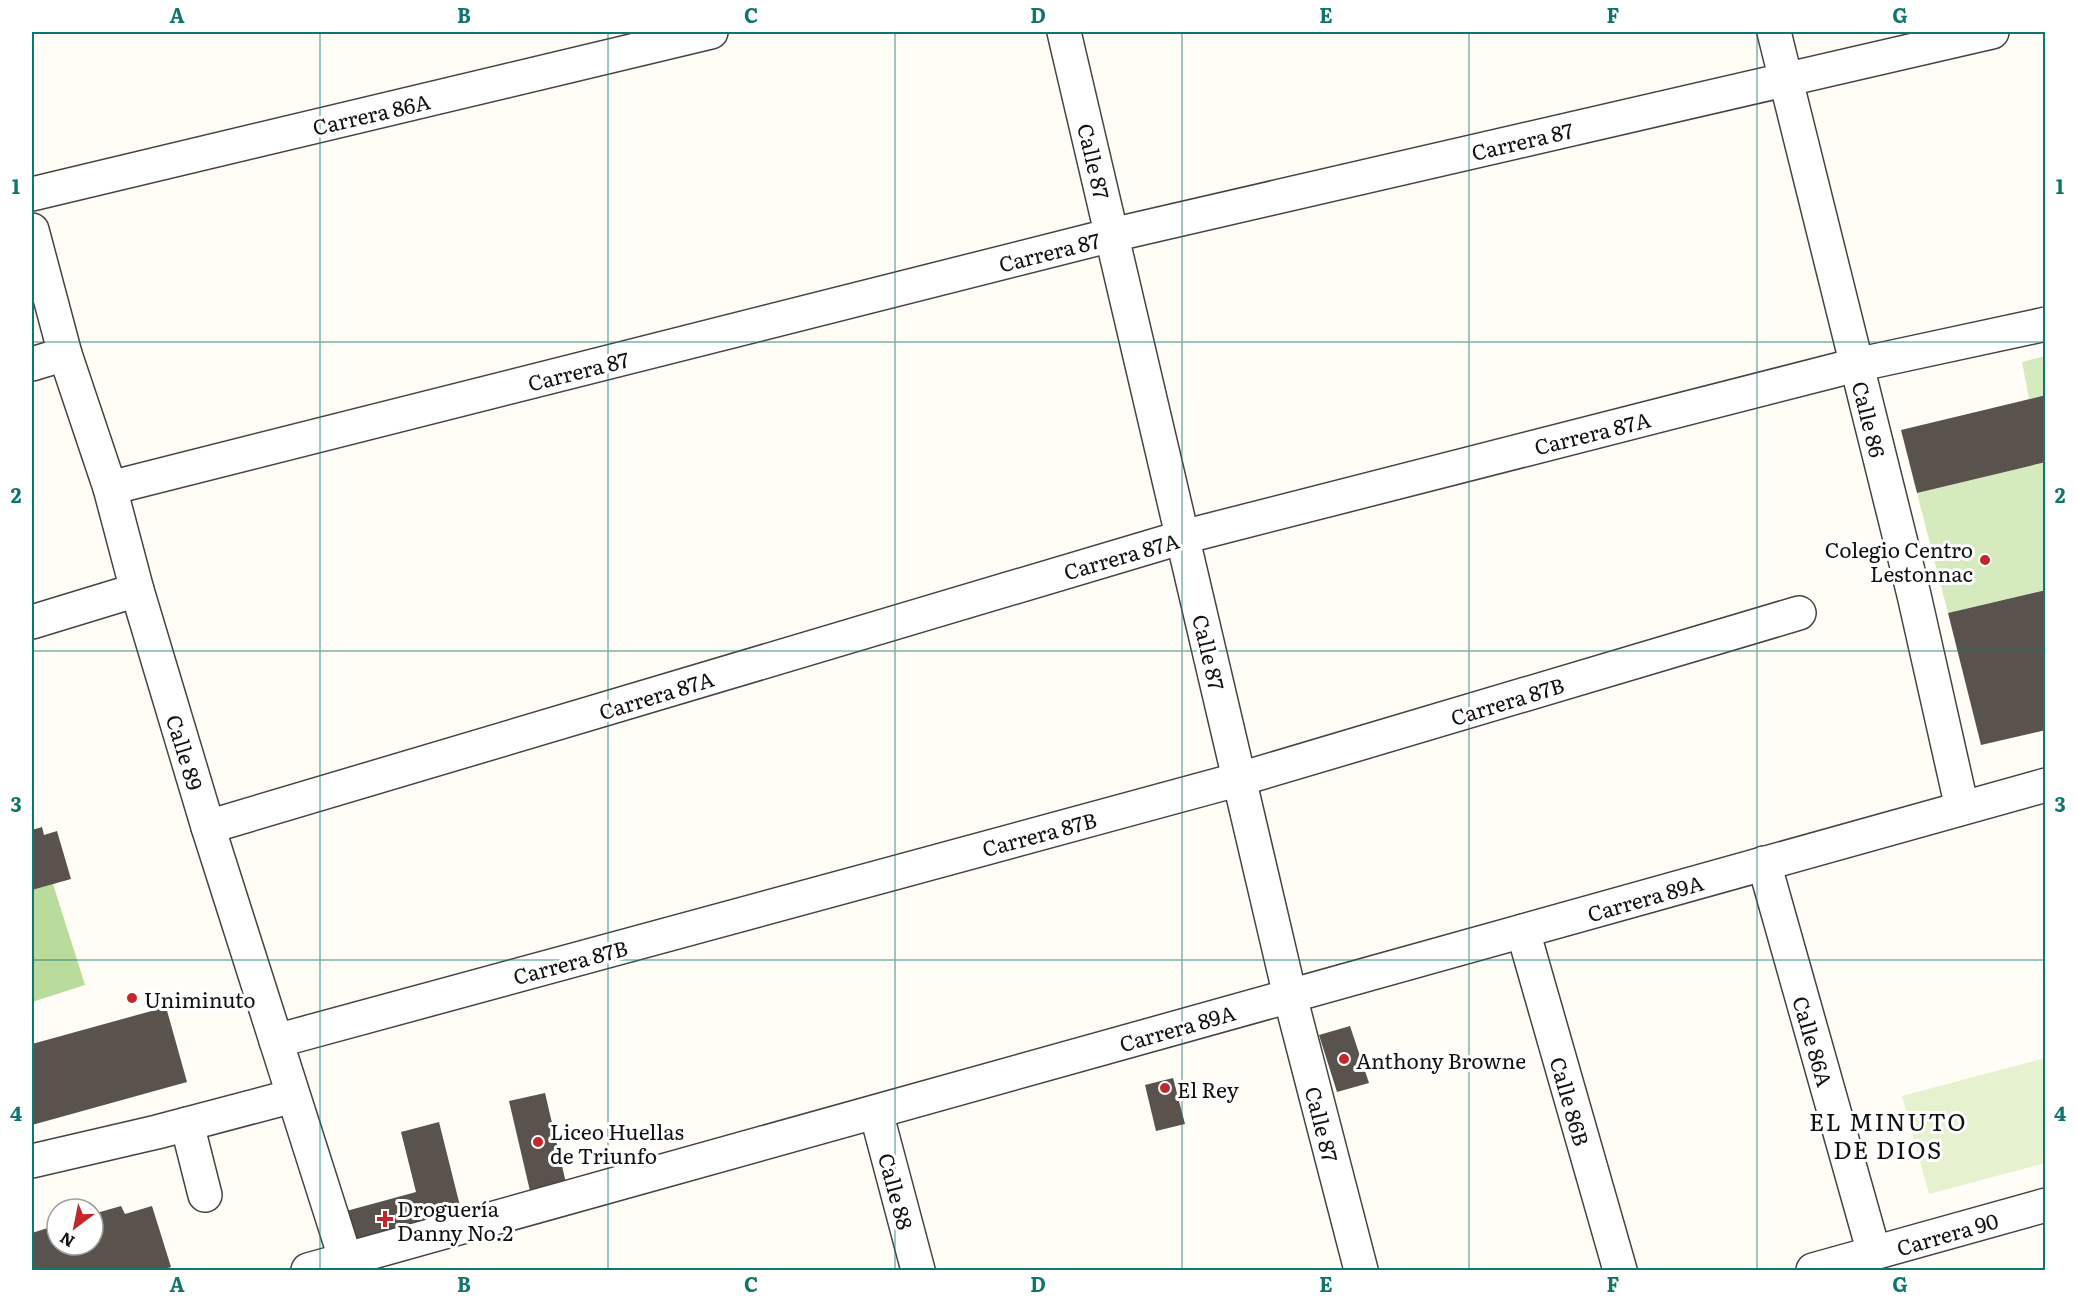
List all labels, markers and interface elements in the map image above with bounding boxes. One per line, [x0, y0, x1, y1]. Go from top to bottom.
text: A [169, 0, 185, 29]
text: B [457, 0, 471, 29]
text: C [744, 0, 758, 29]
text: D [1030, 0, 1046, 29]
text: E [1319, 0, 1333, 29]
text: F [1607, 0, 1620, 29]
text: G [1892, 0, 1908, 29]
street label: Carrera 86A [309, 84, 433, 142]
street label: Carrera 87 [1468, 113, 1576, 167]
street label: Calle 87 [1071, 120, 1119, 202]
text: 1 [12, 170, 20, 200]
text: 1 [2056, 170, 2064, 200]
street label: Carrera 87 [995, 223, 1103, 279]
street label: Carrera 87 [524, 342, 632, 398]
street label: Calle 86 [1846, 378, 1894, 460]
street label: Carrera 87A [1531, 402, 1654, 461]
text: 2 [11, 479, 22, 509]
text: 2 [2055, 479, 2066, 509]
street label: Carrera 87A [1060, 524, 1183, 586]
place label: Colegio Centro Lestonnac [1825, 533, 1973, 588]
marker: Colegio Centro Lestonnac [1978, 553, 1992, 567]
street label: Calle 87 [1186, 611, 1234, 693]
street label: Carrera 87A [595, 662, 718, 726]
street label: Carrera 87B [1446, 668, 1568, 732]
street label: Calle 89 [160, 711, 212, 794]
text: 3 [10, 788, 22, 818]
text: 3 [2054, 788, 2066, 818]
street label: Carrera 87B [978, 803, 1100, 863]
street label: Carrera 89A [1583, 865, 1707, 928]
street label: Carrera 87B [509, 931, 631, 991]
place label: Uniminuto [144, 983, 256, 1014]
marker: Uniminuto [125, 991, 139, 1005]
street label: Calle 86A [1786, 992, 1842, 1091]
street label: Carrera 89A [1115, 995, 1239, 1058]
place label: Anthony Browne [1356, 1044, 1526, 1075]
marker: Anthony Browne [1337, 1052, 1351, 1066]
street label: Calle 86B [1543, 1053, 1599, 1149]
place label: El Rey [1177, 1073, 1240, 1104]
marker: El Rey [1158, 1081, 1172, 1095]
street label: Calle 87 [1299, 1083, 1347, 1165]
text: 4 [10, 1097, 22, 1127]
text: 4 [2054, 1097, 2066, 1127]
district label: EL MINUTO DE DIOS [1809, 1103, 1967, 1166]
place label: Liceo Huellas de Triunfo [550, 1115, 684, 1170]
marker: Liceo Huellas de Triunfo [531, 1135, 545, 1149]
street label: Calle 88 [872, 1149, 922, 1233]
place label: Droguería Danny No.2 [397, 1192, 513, 1247]
north arrow [45, 1197, 105, 1257]
street label: Carrera 90 [1893, 1204, 2001, 1262]
marker: Droguería Danny No.2 [378, 1212, 392, 1226]
text: N [54, 1227, 79, 1254]
text: A [169, 1268, 185, 1298]
text: B [457, 1268, 471, 1298]
text: C [744, 1268, 758, 1298]
text: D [1030, 1268, 1046, 1298]
text: E [1319, 1268, 1333, 1298]
text: F [1607, 1268, 1620, 1298]
text: G [1892, 1268, 1908, 1298]

